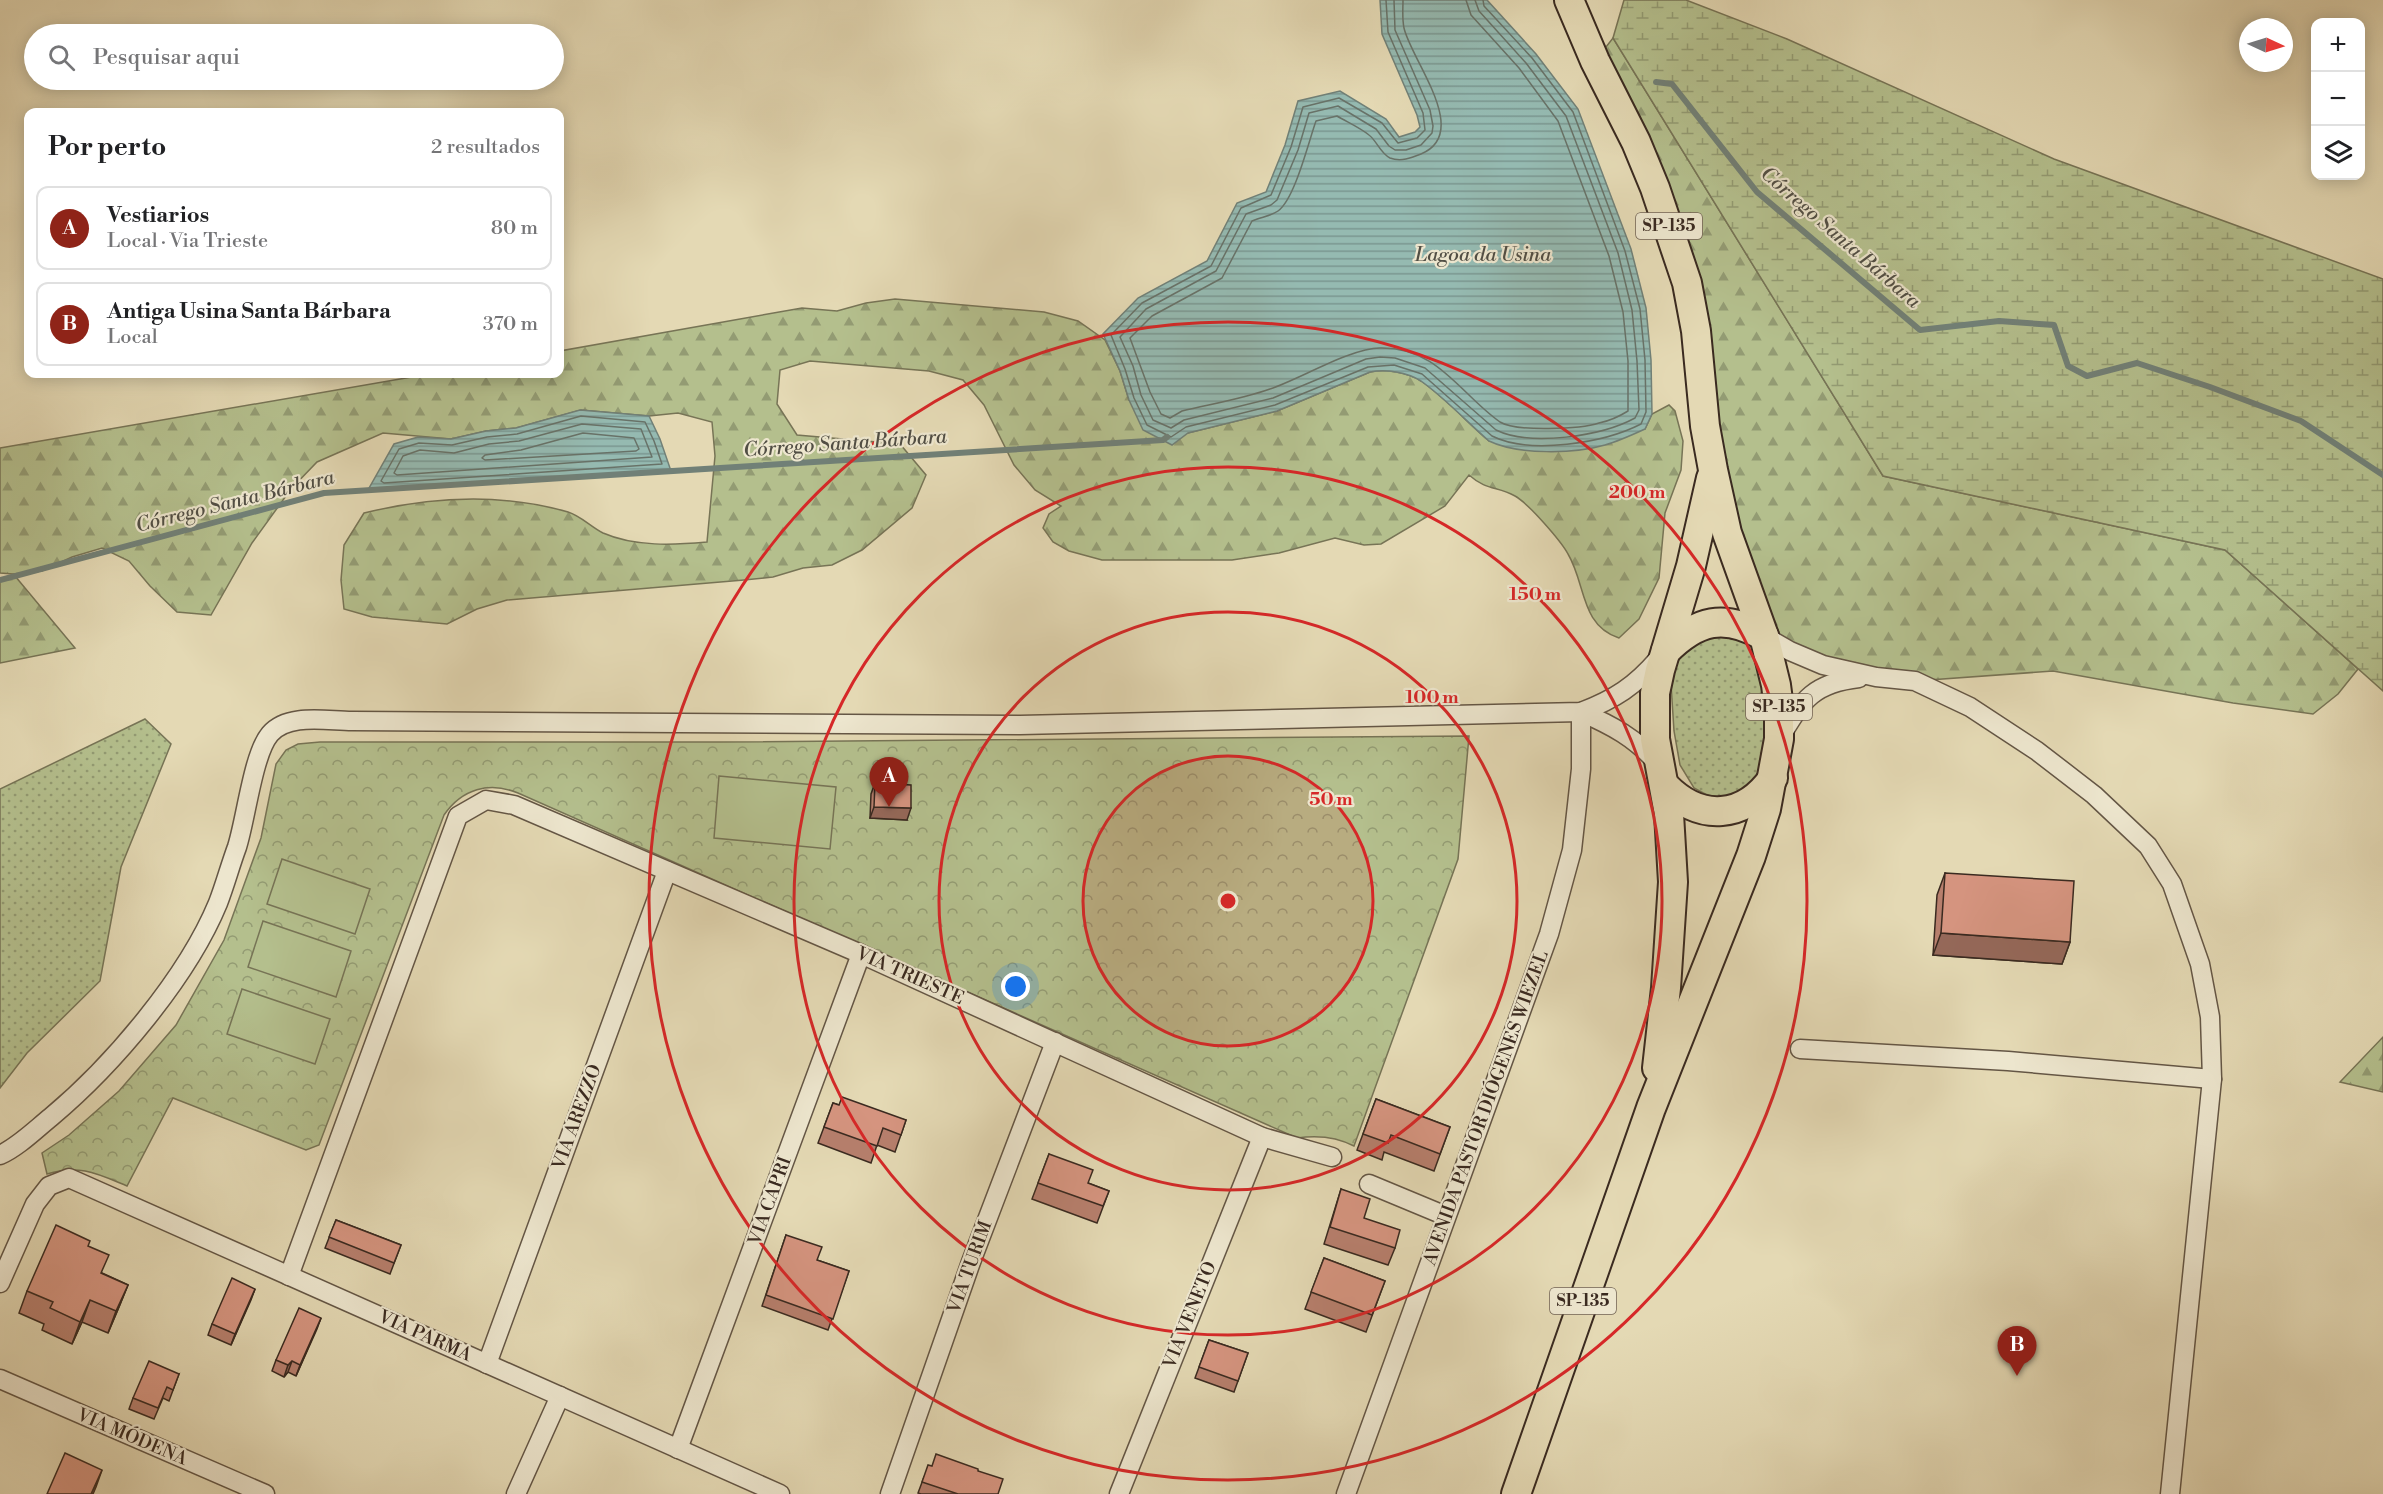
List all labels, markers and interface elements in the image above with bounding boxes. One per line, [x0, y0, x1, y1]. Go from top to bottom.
north arrow [2239, 18, 2293, 72]
map controls [2311, 18, 2365, 180]
button: + [2311, 18, 2365, 72]
search box [24, 24, 564, 90]
icon: search [45, 41, 78, 74]
text: Pesquisar aqui [93, 44, 240, 71]
button: − [2311, 72, 2365, 126]
button: layers [2311, 126, 2365, 180]
text: Por perto [48, 131, 166, 163]
text: 2 resultados [431, 135, 540, 160]
water label: Córrego Santa Bárbara [1755, 162, 1926, 315]
text: Vestiarios [107, 202, 209, 229]
road number: SP-135 [1636, 213, 1702, 239]
text: A [62, 216, 77, 241]
text: 80 m [491, 216, 538, 241]
text: Local · Via Trieste [107, 229, 268, 254]
water label: Lagoa da Usina [1414, 243, 1552, 268]
text: Antiga Usina Santa Bárbara [107, 298, 391, 325]
text: B [62, 312, 77, 337]
text: 370 m [483, 312, 538, 337]
text: Local [107, 325, 158, 350]
water label: Córrego Santa Bárbara [743, 424, 948, 464]
water label: Córrego Santa Bárbara [133, 465, 338, 539]
text: 200 m [1609, 481, 1666, 504]
text: 150 m [1509, 583, 1562, 606]
text: 100 m [1405, 686, 1459, 709]
road number: SP-135 [1746, 694, 1812, 720]
pin: A [870, 758, 908, 807]
text: 50 m [1309, 788, 1353, 811]
centre of rings [1218, 891, 1238, 911]
street label: VIA TRIESTE [852, 942, 967, 1010]
street label: AVENIDA PASTOR DIÓGENES WIEZEL [1418, 947, 1554, 1269]
your location [1001, 972, 1030, 1001]
street label: VIA AREZZO [547, 1061, 607, 1174]
street label: VIA CAPRI [743, 1153, 797, 1249]
street label: VIA TURIM [942, 1217, 997, 1317]
street label: VIA VENETO [1158, 1258, 1222, 1373]
road number: SP-135 [1550, 1288, 1616, 1314]
street label: VIA PARMA [374, 1305, 476, 1367]
pin: B [1998, 1326, 2036, 1376]
street label: VIA MÓDENA [72, 1403, 191, 1471]

